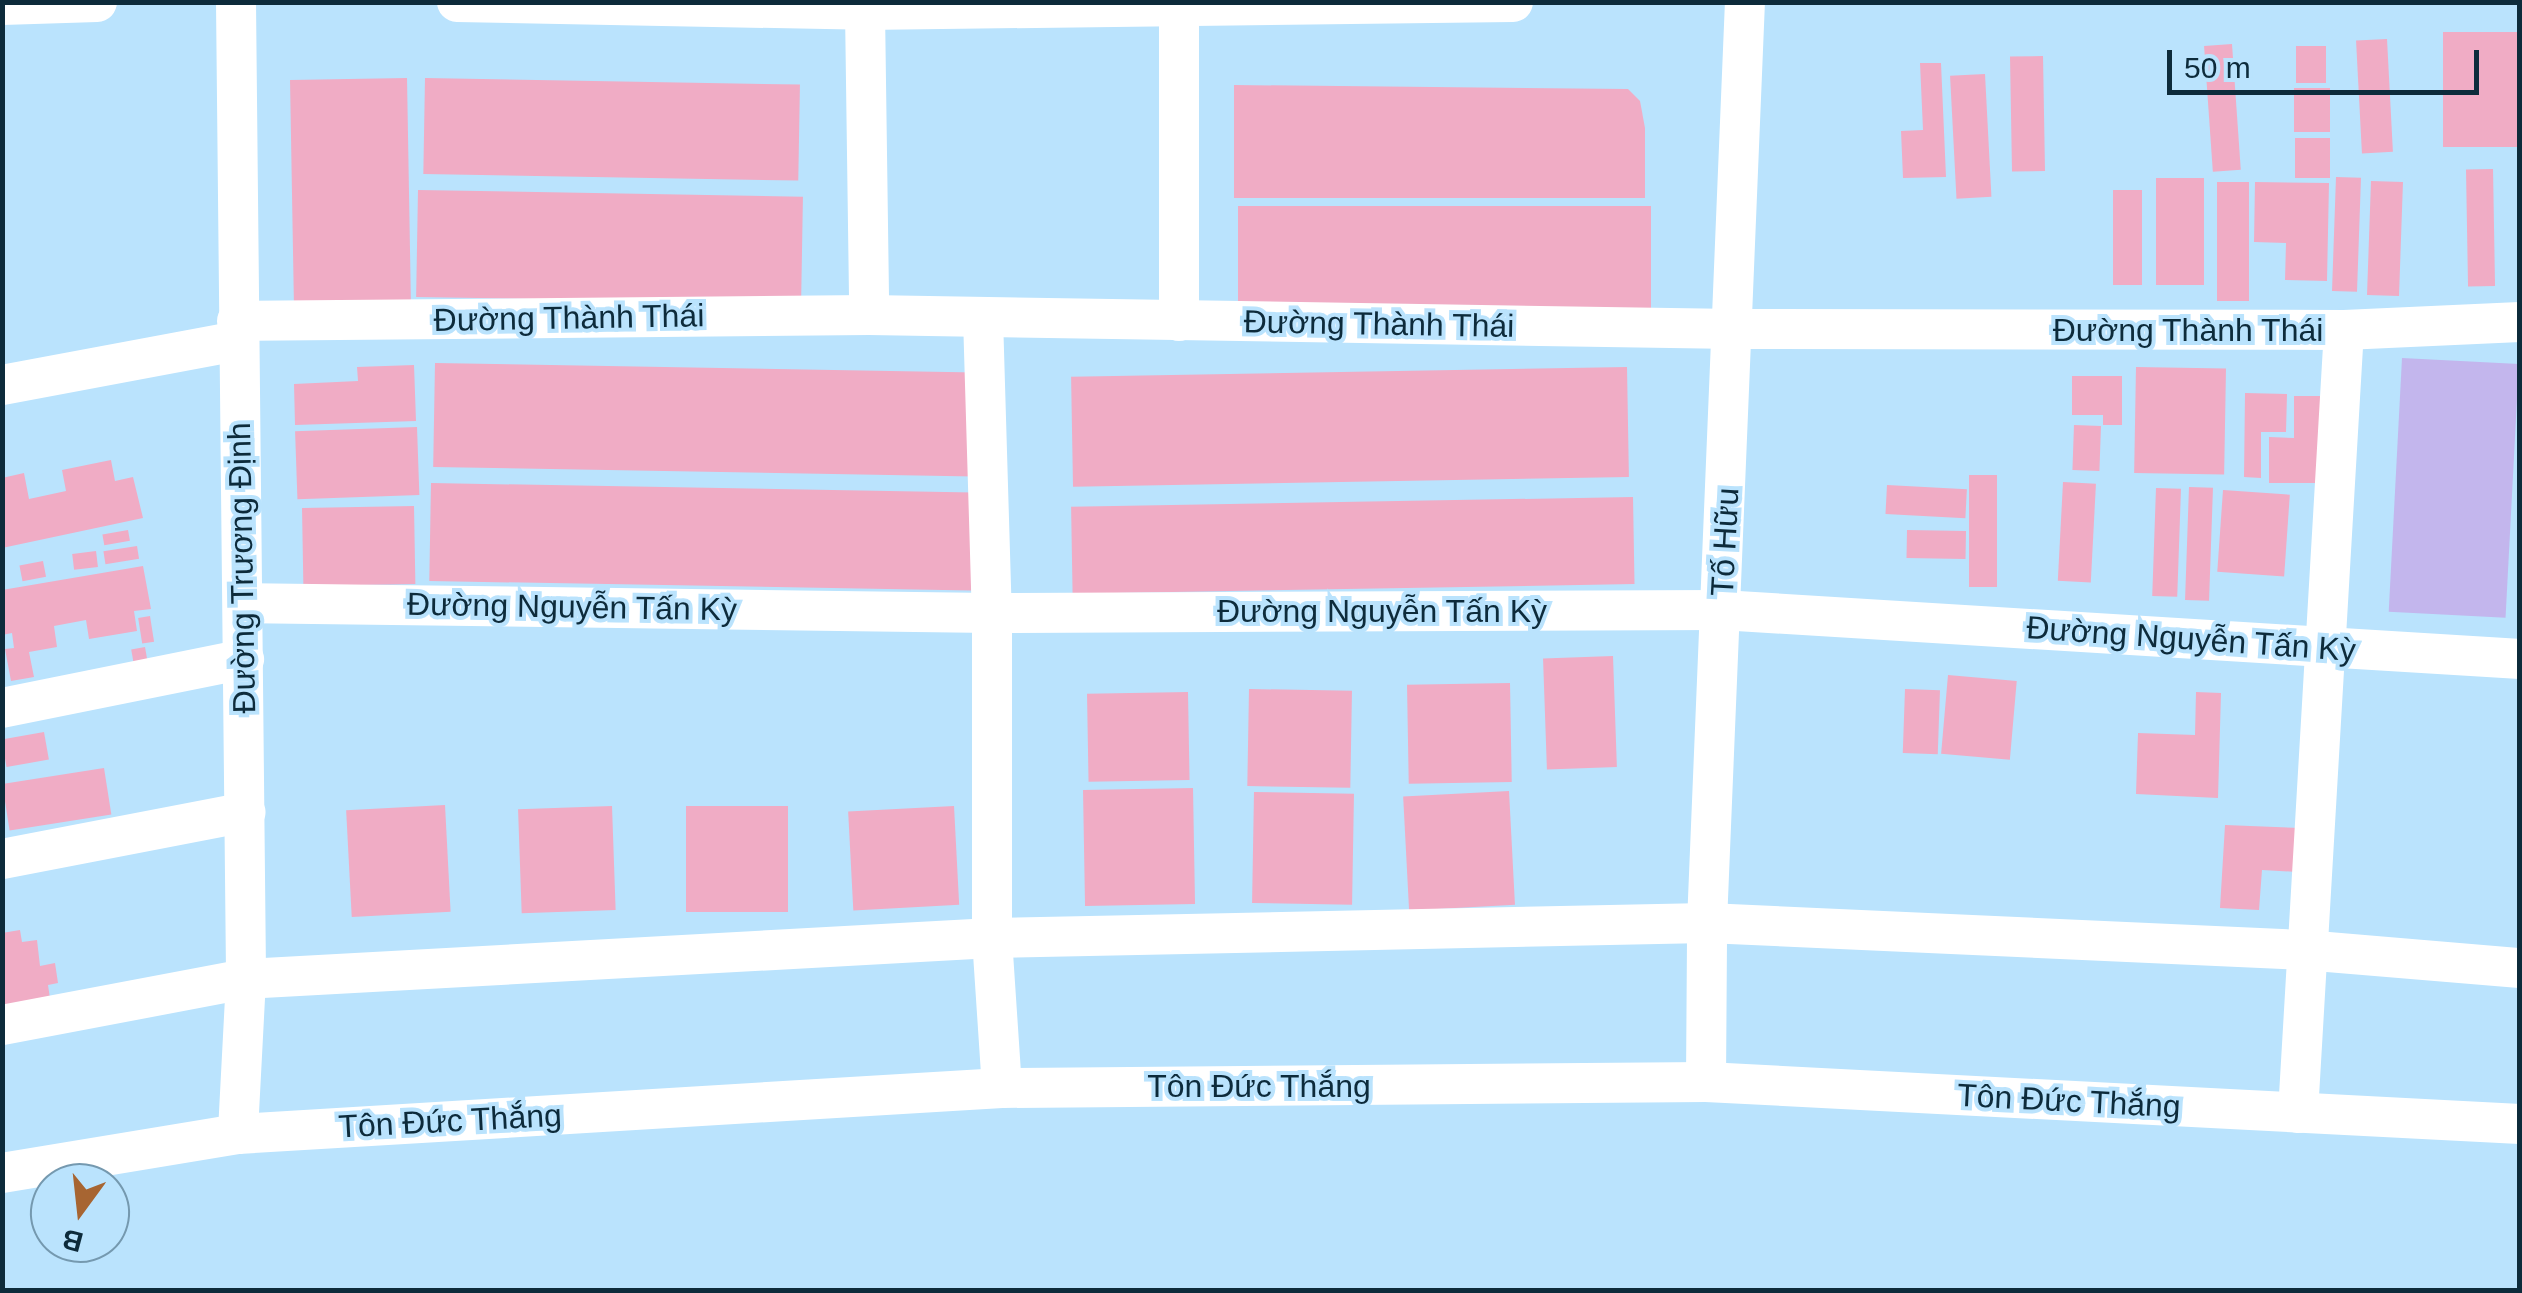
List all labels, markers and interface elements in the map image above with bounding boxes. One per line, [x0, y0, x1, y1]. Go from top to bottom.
scale bar [2172, 30, 2484, 92]
text: 50 m [2184, 51, 2251, 84]
street label: Đường Thành Thái [433, 296, 705, 340]
street label: Đường Thành Thái [1243, 302, 1515, 346]
street label: Đường Thành Thái [2052, 311, 2324, 349]
street label: Đường Trương Định [220, 422, 264, 714]
street label: Tố Hữu [1703, 487, 1747, 597]
street label: Đường Nguyễn Tấn Kỳ [406, 585, 738, 629]
street label: Đường Nguyễn Tấn Kỳ [1217, 592, 1547, 630]
street label: Đường Nguyễn Tấn Kỳ [2025, 608, 2357, 670]
street label: Tôn Đức Thắng [1147, 1067, 1371, 1105]
street label: Tôn Đức Thắng [1956, 1076, 2182, 1126]
street label: Tôn Đức Thắng [337, 1096, 563, 1146]
north arrow [30, 1163, 130, 1263]
text: B [59, 1223, 86, 1258]

